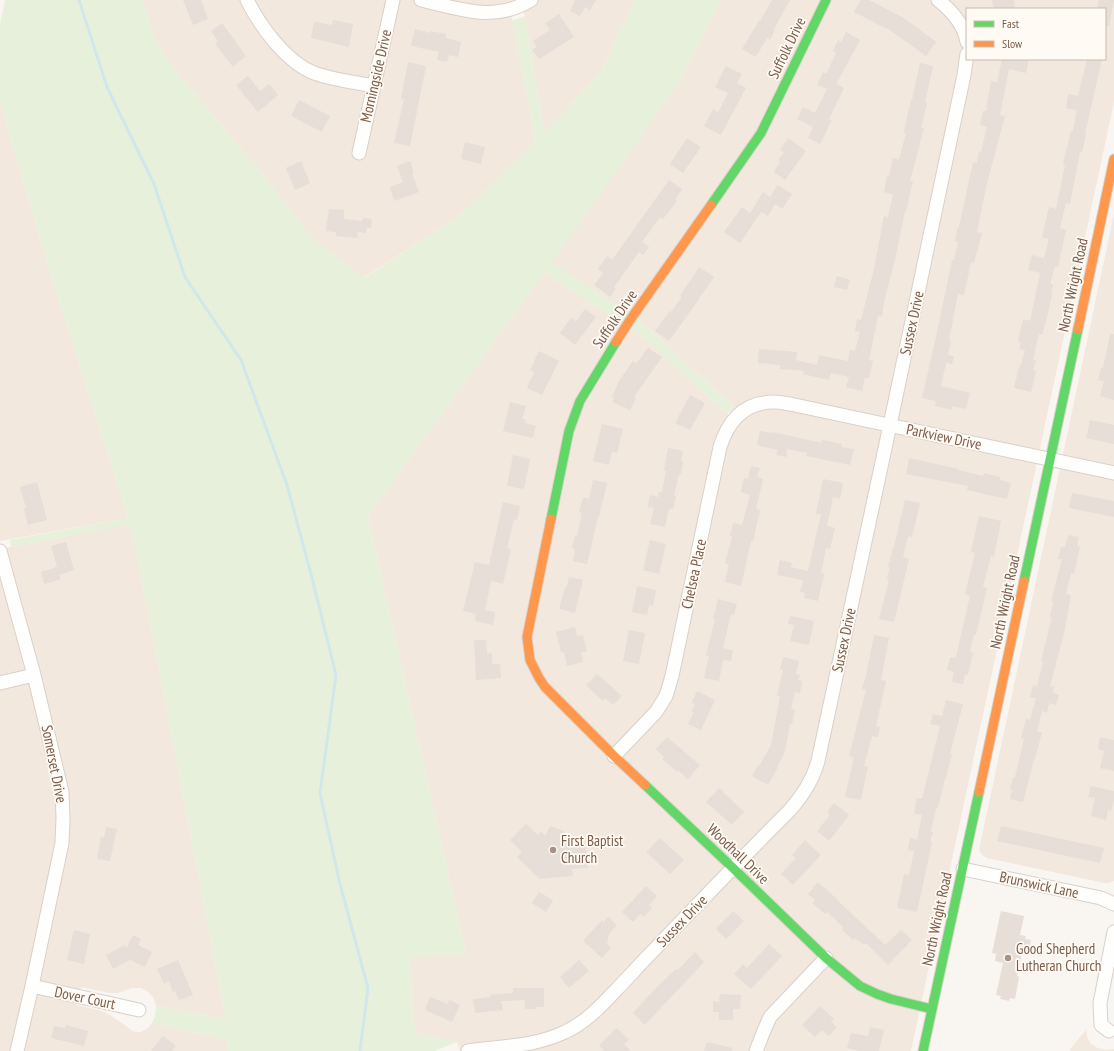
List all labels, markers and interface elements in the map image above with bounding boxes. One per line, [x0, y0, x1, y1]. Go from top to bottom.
legend [966, 8, 1106, 60]
street label: Suffolk Drive [763, 14, 810, 82]
text: Fast [1002, 16, 1020, 31]
street label: Morningside Drive [356, 28, 395, 124]
text: Slow [1002, 36, 1023, 51]
street label: North Wright Road [1053, 236, 1092, 334]
street label: Suffolk Drive [588, 286, 641, 352]
street label: Sussex Drive [895, 289, 928, 357]
street label: Parkview Drive [905, 419, 983, 454]
street label: Chelsea Place [677, 537, 710, 611]
street label: North Wright Road [985, 553, 1024, 651]
street label: Sussex Drive [827, 606, 860, 674]
street label: Somerset Drive [38, 723, 71, 804]
street label: Woodhall Drive [703, 819, 773, 888]
place label: First Baptist Church [561, 831, 623, 867]
marker: First Baptist Church [548, 845, 558, 855]
street label: Brunswick Lane [998, 867, 1080, 902]
street label: North Wright Road [917, 870, 956, 968]
street label: Sussex Drive [652, 891, 711, 951]
place label: Good Shepherd Lutheran Church [1016, 939, 1101, 975]
marker: Good Shepherd Lutheran Church [1003, 953, 1013, 963]
street label: Dover Court [53, 982, 117, 1013]

